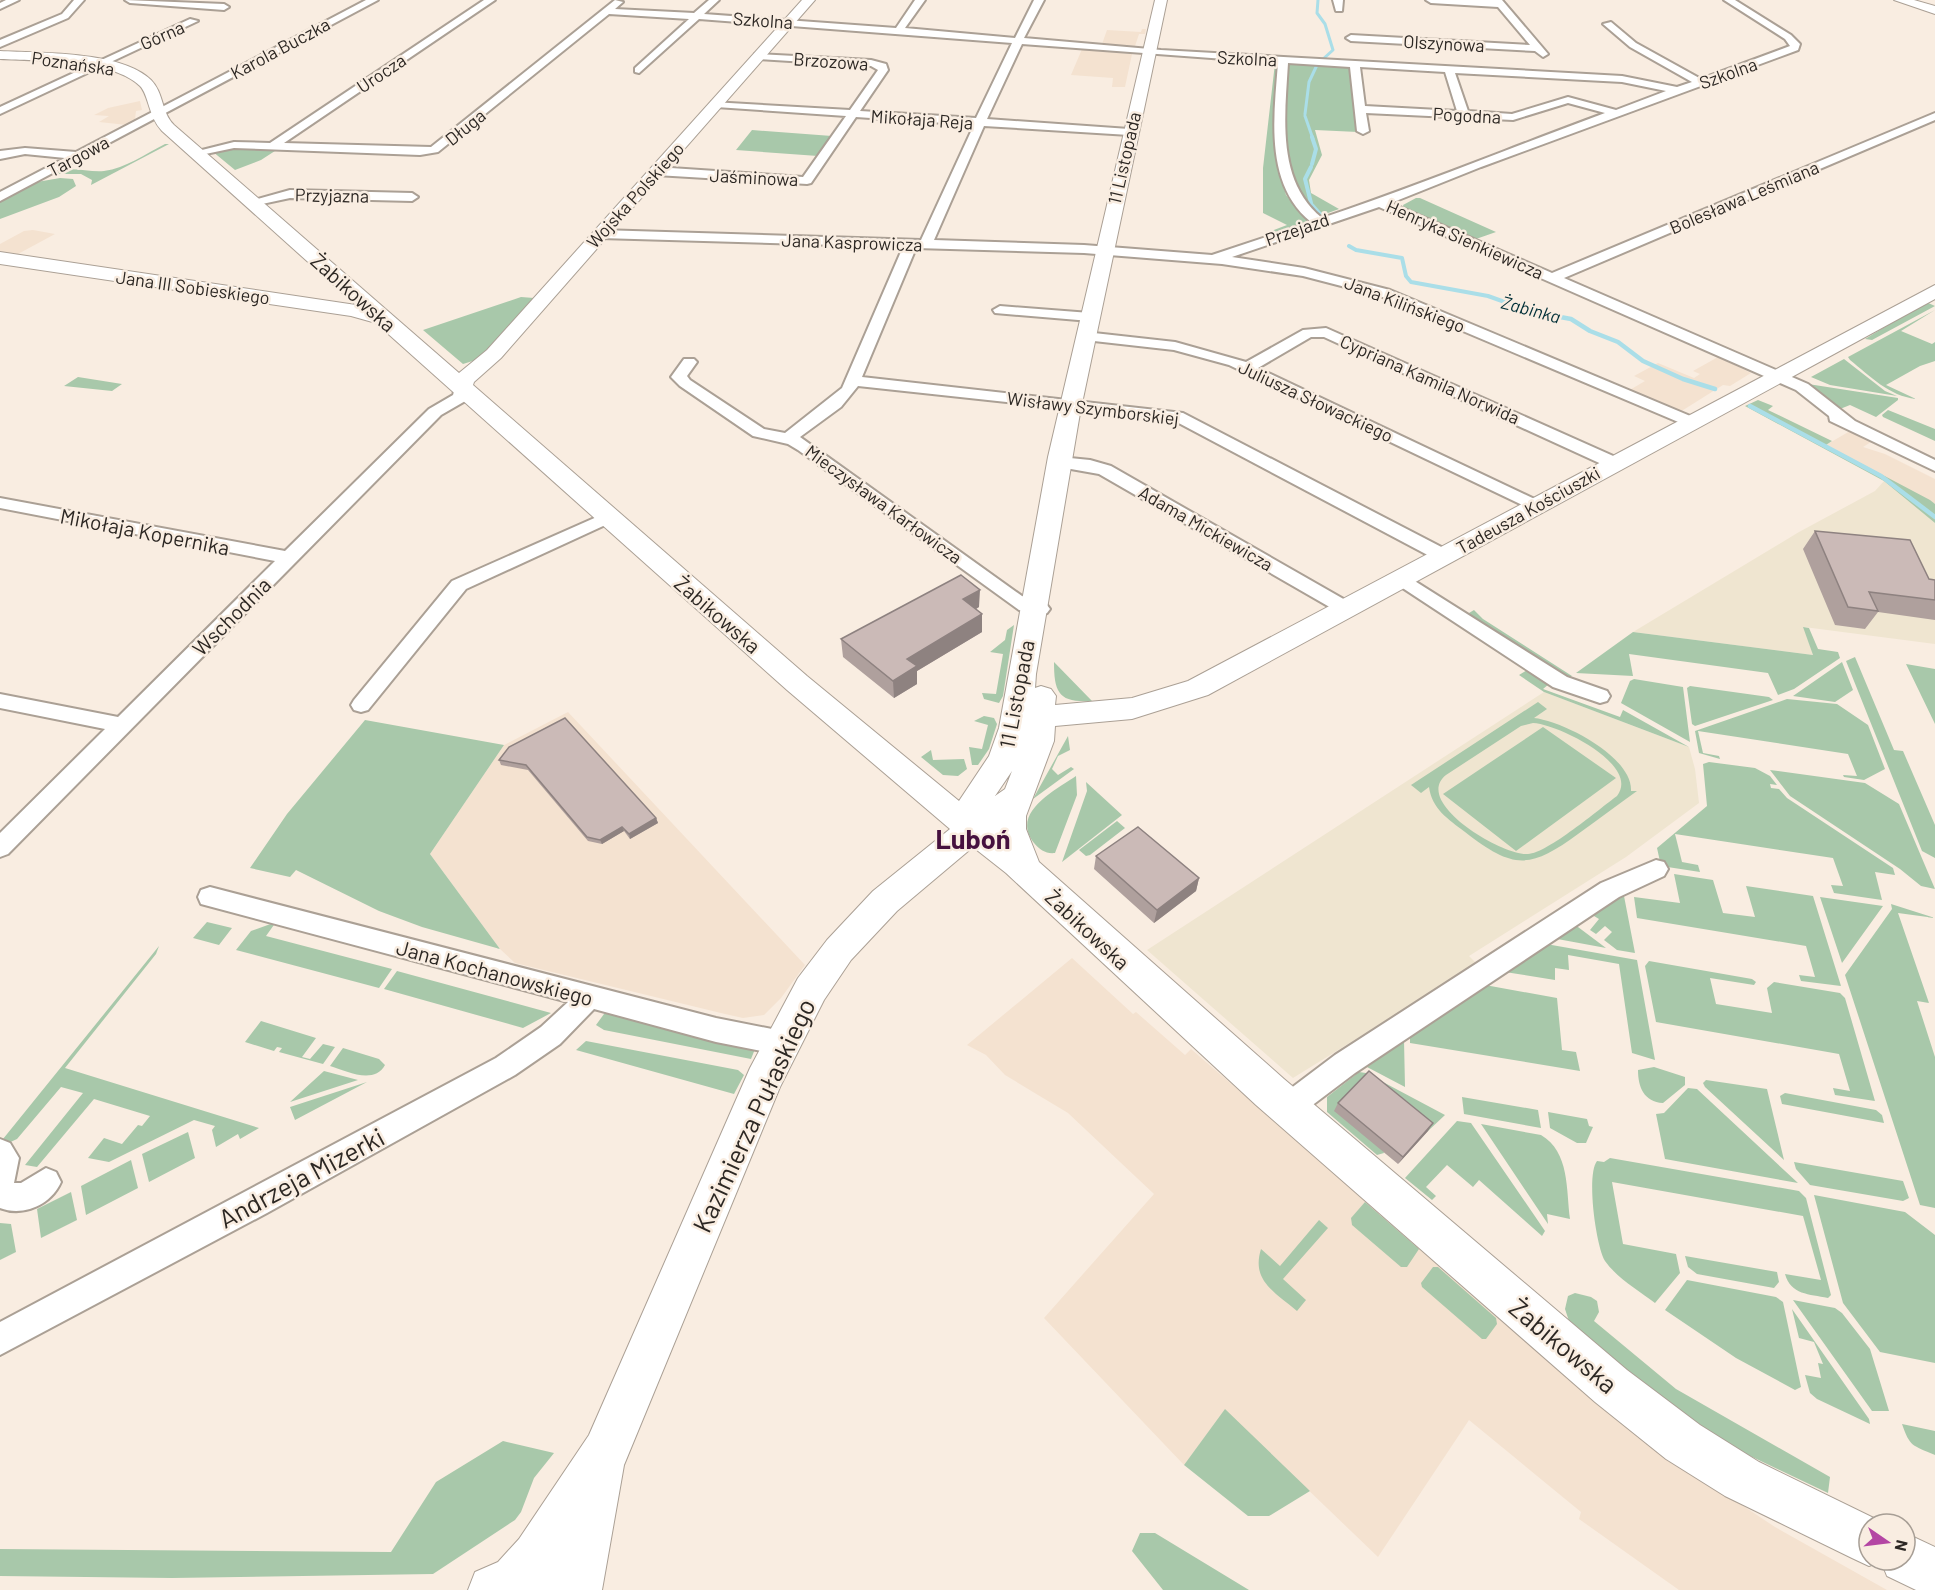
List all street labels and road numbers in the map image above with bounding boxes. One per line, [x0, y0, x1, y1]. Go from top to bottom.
street label: Szkolna [732, 7, 794, 33]
street label: Karola Buczka [226, 13, 334, 83]
street label: Górna [136, 16, 188, 54]
street label: Olszynowa [1403, 30, 1485, 56]
street label: Szkolna [1216, 45, 1278, 71]
street label: Poznańska [30, 46, 116, 80]
street label: Brzozowa [793, 47, 869, 75]
street label: Urocza [352, 49, 410, 97]
street label: Szkolna [1696, 52, 1760, 94]
street label: Pogodna [1432, 102, 1502, 128]
street label: Długa [440, 104, 490, 150]
street label: Mikołaja Reja [870, 104, 974, 134]
street label: 11 Listopada [1103, 110, 1145, 206]
street label: Targowa [43, 131, 113, 181]
street label: Wojska Polskiego [582, 137, 688, 253]
street label: Bolesława Leśmiana [1666, 156, 1822, 238]
street label: Jaśminowa [709, 164, 799, 190]
street label: Przyjazna [295, 183, 369, 207]
street label: Henryka Sienkiewicza [1383, 194, 1547, 284]
street label: Przejazd [1262, 208, 1332, 250]
street label: Jana Kasprowicza [781, 229, 923, 255]
street label: Żabikowska [306, 247, 402, 337]
street label: Jana III Sobieskiego [115, 265, 271, 309]
street label: Jana Kilińskiego [1342, 271, 1468, 337]
street label: Cypriana Kamila Norwida [1337, 329, 1523, 429]
street label: Juliusza Słowackiego [1235, 356, 1397, 446]
street label: Wisławy Szymborskiej [1006, 387, 1180, 429]
street label: Mieczysława Karłowicza [801, 440, 967, 568]
street label: Tadeusza Kościuszki [1452, 461, 1604, 559]
street label: Adama Mickiewicza [1135, 481, 1277, 575]
street label: Mikołaja Kopernika [58, 502, 232, 560]
street label: Żabikowska [670, 570, 766, 658]
street label: Wschodnia [187, 572, 275, 660]
street label: 11 Listopada [993, 638, 1039, 750]
street label: Żabikowska [1041, 884, 1135, 974]
street label: Jana Kochanowskiego [394, 934, 596, 1010]
street label: Kazimierza Pułaskiego [685, 993, 821, 1237]
street label: Andrzeja Mizerki [213, 1120, 389, 1234]
street label: Żabikowska [1504, 1291, 1624, 1399]

